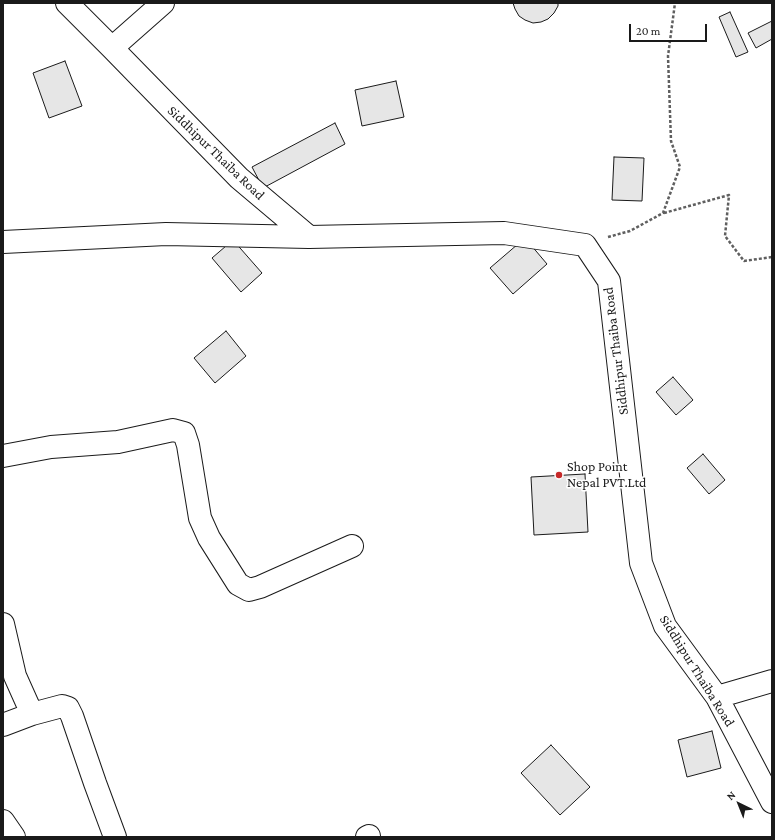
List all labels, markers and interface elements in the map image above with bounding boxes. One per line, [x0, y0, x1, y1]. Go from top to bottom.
scale bar [631, 16, 709, 42]
text: 20 m [636, 24, 660, 38]
street label: Siddhipur Thaiba Road [164, 102, 268, 204]
street label: Siddhipur Thaiba Road [600, 286, 632, 416]
place label: Shop Point Nepal PVT.Ltd [567, 459, 646, 492]
marker: Shop Point Nepal PVT.Ltd [554, 470, 564, 480]
street label: Siddhipur Thaiba Road [656, 612, 738, 730]
north arrow [719, 784, 759, 824]
text: N [724, 788, 738, 802]

